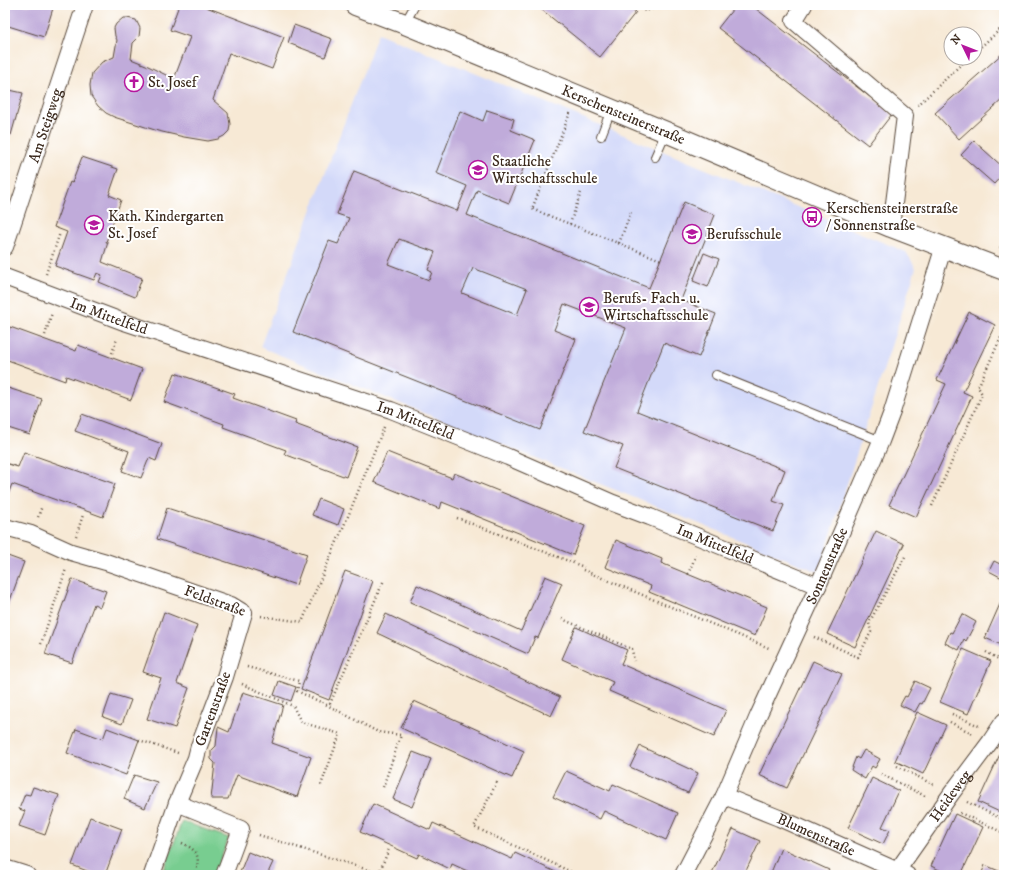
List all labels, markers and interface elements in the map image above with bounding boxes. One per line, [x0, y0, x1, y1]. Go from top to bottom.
north arrow [943, 26, 983, 66]
text: N [948, 32, 965, 48]
church icon: St. Josef [123, 71, 145, 93]
place label: St. Josef [148, 73, 199, 92]
street label: Kerschensteinerstraße [559, 80, 688, 149]
street label: Am Steigweg [24, 85, 67, 165]
place label: Staatliche Wirtschaftsschule [491, 152, 597, 188]
school or university icon: Staatliche Wirtschaftsschule [467, 159, 489, 181]
place label: Kerschensteinerstraße / Sonnenstraße [826, 199, 958, 235]
bus stop icon: Kerschensteinerstraße / Sonnenstraße [801, 206, 823, 228]
place label: Kath. Kindergarten St. Josef [108, 207, 224, 243]
school or university icon: Kath. Kindergarten St. Josef [83, 214, 105, 236]
school or university icon: Berufsschule [681, 223, 703, 245]
place label: Berufsschule [706, 225, 781, 244]
place label: Berufs- Fach- u. Wirtschaftsschule [602, 289, 708, 325]
street label: Im Mittelfeld [67, 293, 151, 339]
school or university icon: Berufs- Fach- u. Wirtschaftsschule [578, 296, 600, 318]
street label: Im Mittelfeld [375, 397, 458, 444]
street label: Im Mittelfeld [674, 519, 757, 568]
street label: Sonnenstraße [801, 525, 852, 607]
street label: Feldstraße [182, 581, 248, 621]
street label: Gartenstraße [191, 669, 235, 749]
street label: Heideweg [925, 766, 976, 825]
street label: Blumenstraße [774, 809, 858, 860]

